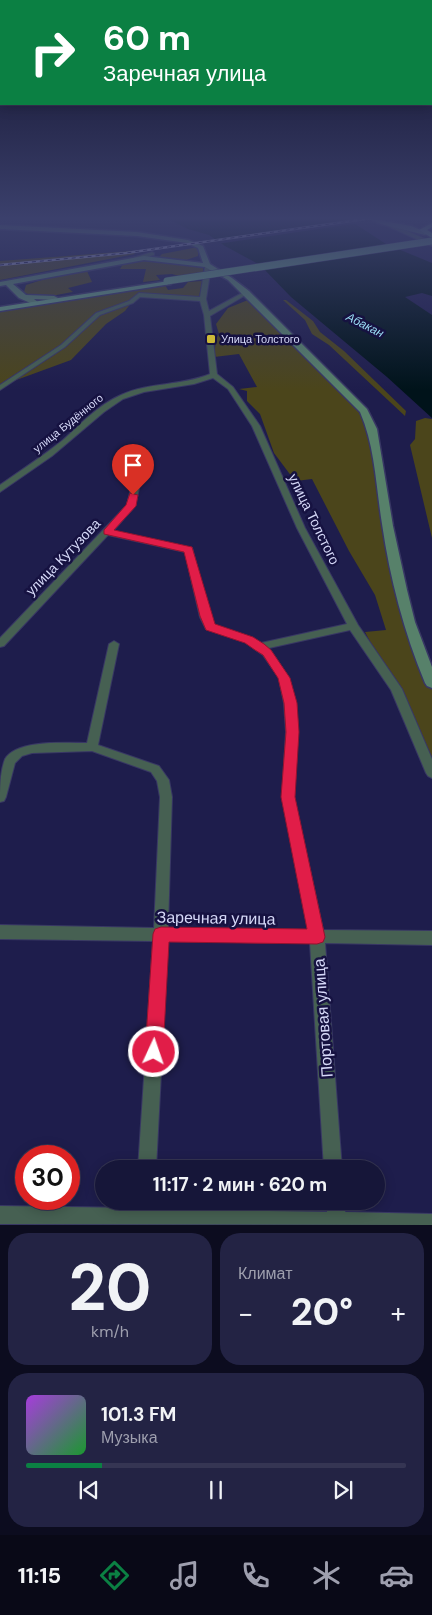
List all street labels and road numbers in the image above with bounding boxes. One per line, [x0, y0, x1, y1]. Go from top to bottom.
street label: улица Будённого [30, 391, 106, 455]
street label: улица Толстого [284, 471, 344, 568]
street label: улица Кутузова [22, 515, 104, 599]
street label: Заречная улица [156, 906, 276, 930]
street label: Портовая улица [308, 958, 338, 1078]

